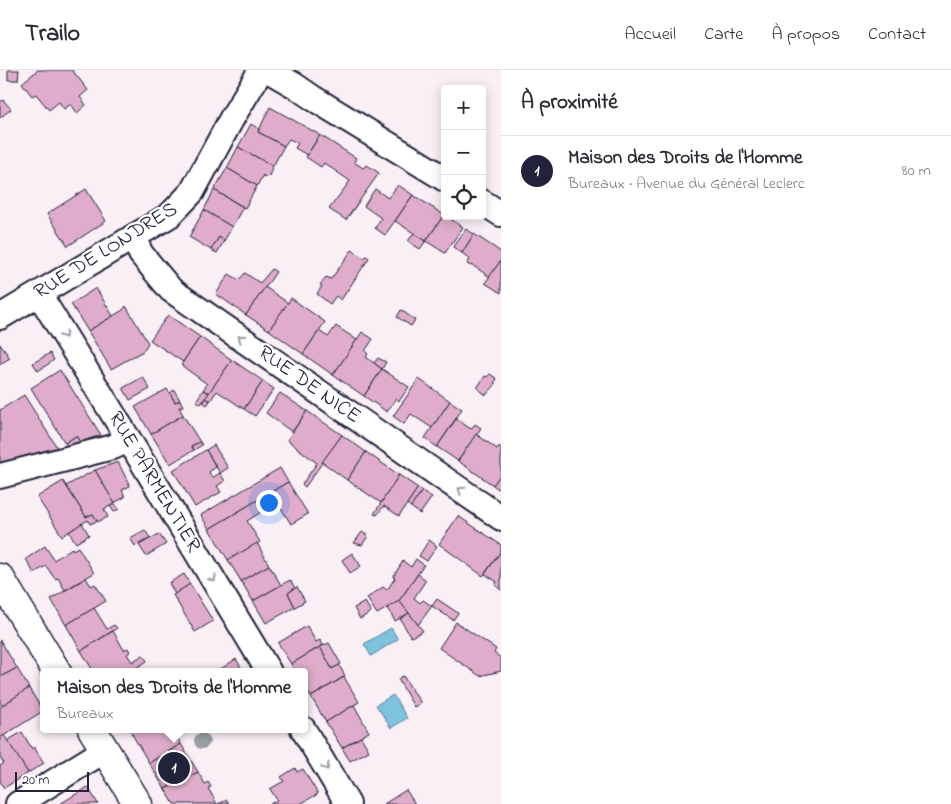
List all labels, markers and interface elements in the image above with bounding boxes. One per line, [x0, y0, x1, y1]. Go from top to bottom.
text: Trailo [25, 17, 80, 52]
text: Accueil [624, 22, 676, 48]
text: Carte [704, 22, 743, 48]
text: À propos [771, 22, 840, 48]
text: Contact [868, 22, 926, 48]
map controls [441, 85, 486, 220]
button: + [441, 85, 486, 130]
text: À proximité [521, 88, 618, 118]
button: − [441, 130, 486, 175]
text: Maison des Droits de l'Homme [568, 145, 802, 172]
text: 1 [534, 159, 540, 183]
text: 80 m [902, 159, 931, 183]
text: Bureaux · Avenue du Général Leclerc [568, 172, 805, 196]
button: locate [441, 175, 486, 220]
street label: RUE DE LONDRES [29, 195, 183, 307]
one-way arrow [58, 330, 68, 339]
one-way arrow [237, 335, 247, 344]
street label: RUE DE NICE [251, 338, 367, 432]
street label: RUE PARMENTIER [100, 406, 208, 558]
one-way arrow [457, 487, 467, 496]
your location [256, 490, 282, 516]
one-way arrow [206, 573, 216, 582]
popup [40, 668, 308, 733]
text: Maison des Droits de l'Homme [57, 675, 291, 702]
text: Bureaux [57, 702, 114, 726]
pin: 1 [158, 749, 190, 787]
one-way arrow [319, 761, 329, 770]
scale bar [15, 769, 89, 792]
text: 20 m [22, 770, 49, 791]

